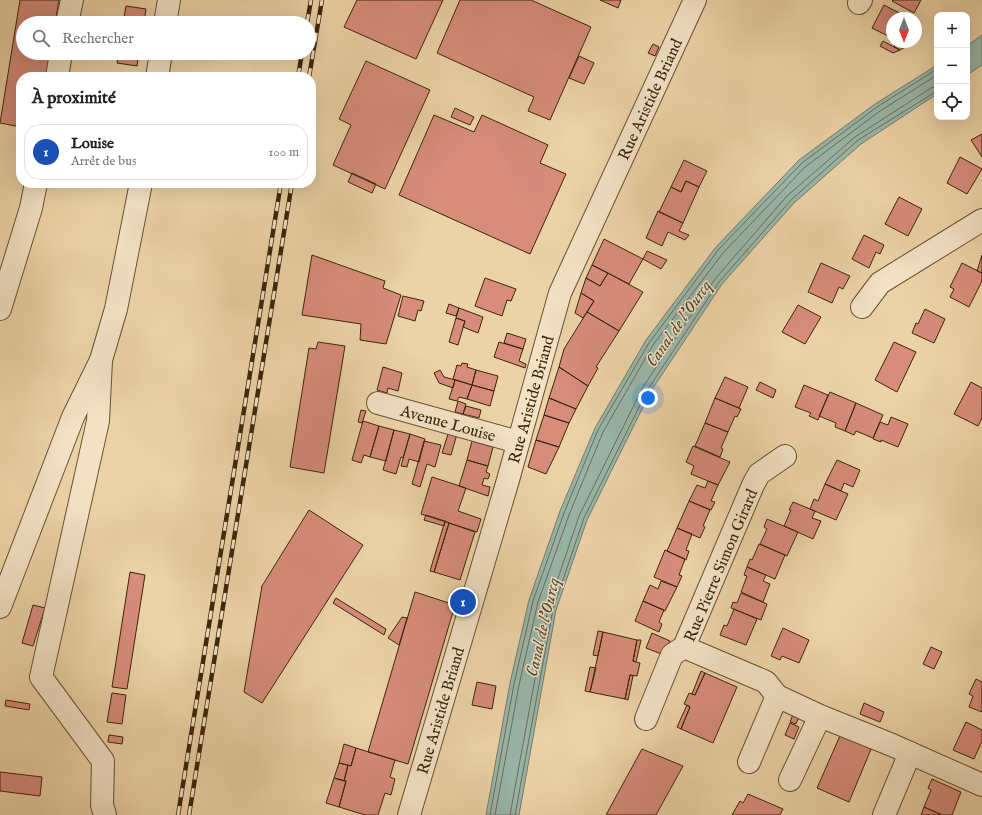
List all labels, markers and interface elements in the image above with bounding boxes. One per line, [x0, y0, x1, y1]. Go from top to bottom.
north arrow [886, 12, 922, 48]
map controls [934, 12, 970, 120]
button: + [934, 12, 970, 48]
search box [16, 16, 316, 60]
icon: search [30, 27, 52, 49]
text: Rechercher [62, 29, 134, 48]
street label: Rue Aristide Briand [615, 35, 688, 164]
button: − [934, 48, 970, 84]
button: locate [934, 84, 970, 120]
text: À proximité [32, 88, 116, 109]
text: Louise [71, 134, 114, 153]
text: 1 [44, 144, 48, 161]
text: 100 m [269, 144, 299, 161]
text: Arrêt de bus [71, 153, 137, 170]
water label: Canal de l'Ourcq [642, 277, 717, 371]
street label: Rue Aristide Briand [505, 333, 560, 466]
your location [638, 388, 658, 408]
street label: Avenue Louise [397, 401, 498, 447]
street label: Rue Pierre Simon Girard [681, 486, 763, 645]
water label: Canal de l'Ourcq [522, 576, 565, 679]
pin: 1 [450, 587, 476, 617]
street label: Rue Aristide Briand [414, 645, 470, 777]

